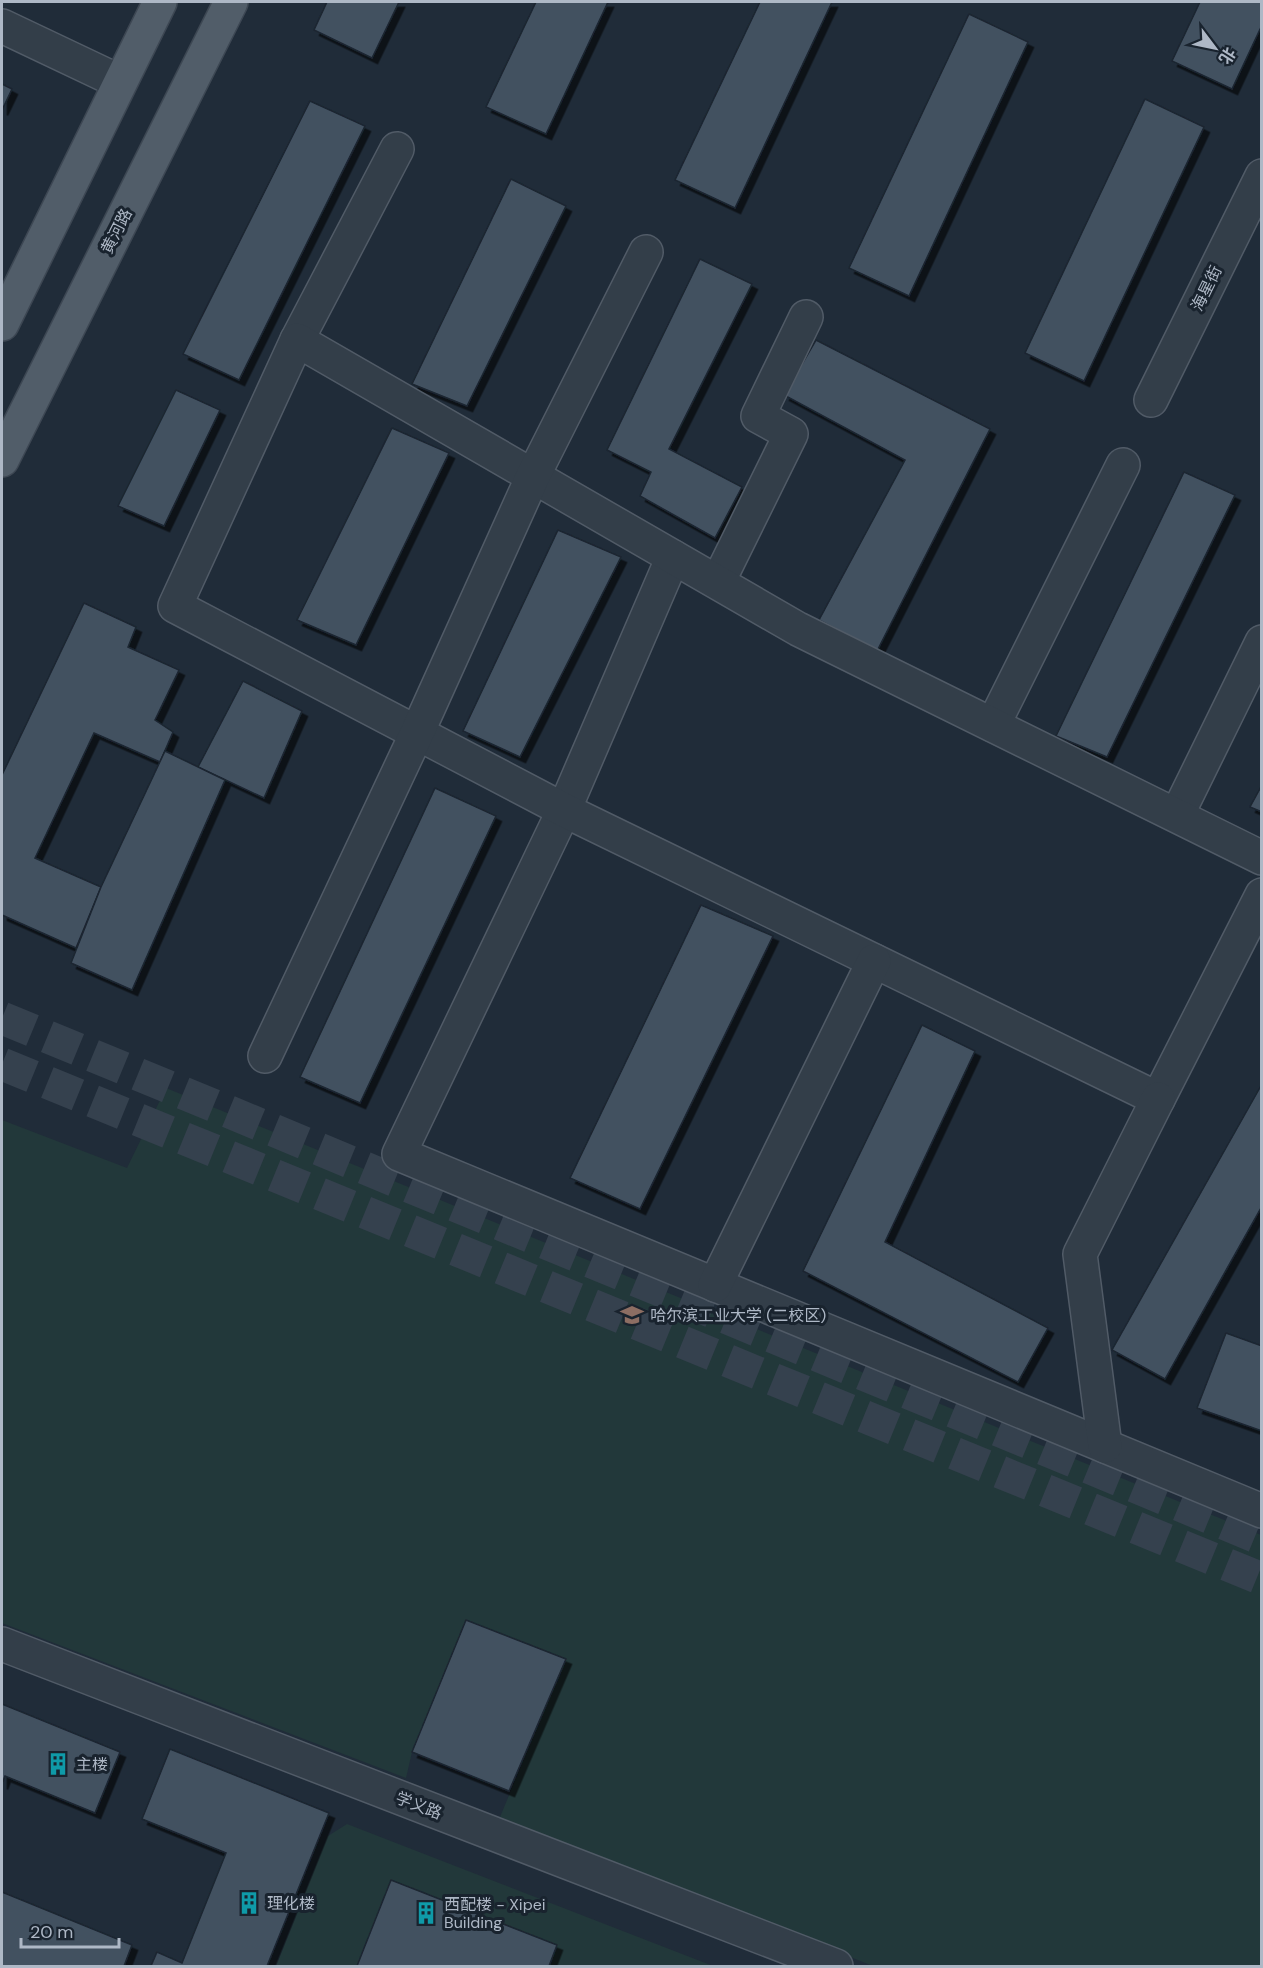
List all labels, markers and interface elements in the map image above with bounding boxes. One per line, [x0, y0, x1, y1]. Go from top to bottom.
north arrow [1185, 18, 1245, 78]
text: 北 [1214, 43, 1240, 68]
street label: 黄河路 [96, 205, 137, 257]
street label: 海星街 [1186, 262, 1226, 314]
school or university icon: 哈尔滨工业大学 (二校区) [619, 1302, 645, 1328]
place label: 哈尔滨工业大学 (二校区) [650, 1305, 826, 1326]
building icon: 主楼 [45, 1751, 71, 1777]
place label: 主楼 [76, 1754, 108, 1775]
street label: 学义路 [393, 1787, 445, 1824]
building icon: 理化楼 [236, 1890, 262, 1916]
place label: 理化楼 [267, 1893, 315, 1914]
place label: 西配楼 - Xipei Building [444, 1894, 546, 1933]
building icon: 西配楼 - Xipei Building [413, 1900, 439, 1926]
scale bar [21, 1911, 118, 1949]
text: 20 m [30, 1920, 73, 1944]

